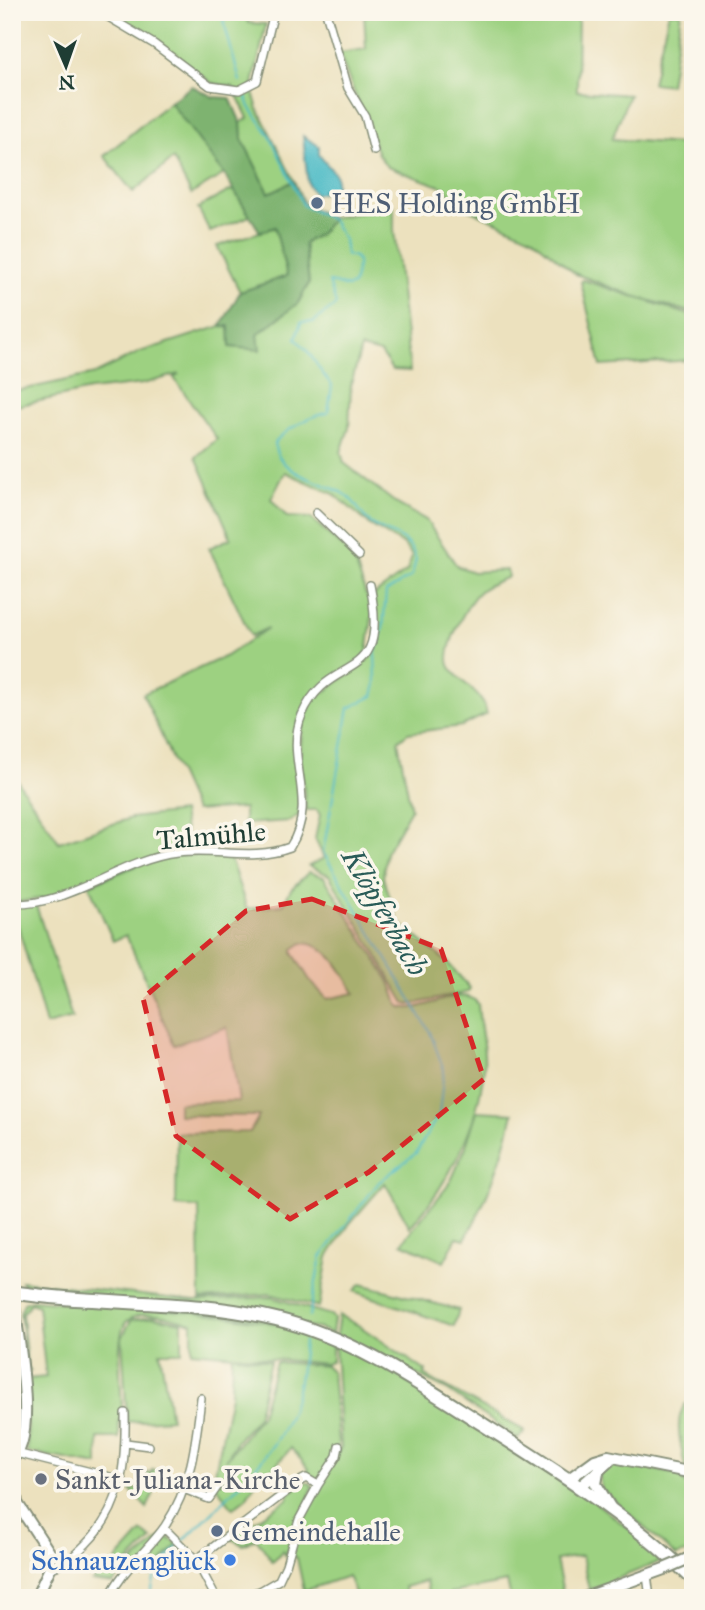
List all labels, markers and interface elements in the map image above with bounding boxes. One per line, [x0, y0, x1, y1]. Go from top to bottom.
north arrow [32, 32, 102, 102]
text: N [58, 71, 75, 94]
place label: HES Holding GmbH [331, 186, 580, 221]
marker: HES Holding GmbH [309, 195, 325, 211]
street label: Talmühle [155, 813, 267, 858]
water label: Klöpferbach [332, 840, 436, 983]
place label: Sankt-Juliana-Kirche [55, 1462, 301, 1497]
marker: Sankt-Juliana-Kirche [33, 1471, 49, 1487]
place label: Gemeindehalle [231, 1514, 401, 1549]
marker: Gemeindehalle [209, 1523, 225, 1539]
place label: Schnauzenglück [31, 1543, 216, 1578]
marker: Schnauzenglück [222, 1552, 238, 1568]

